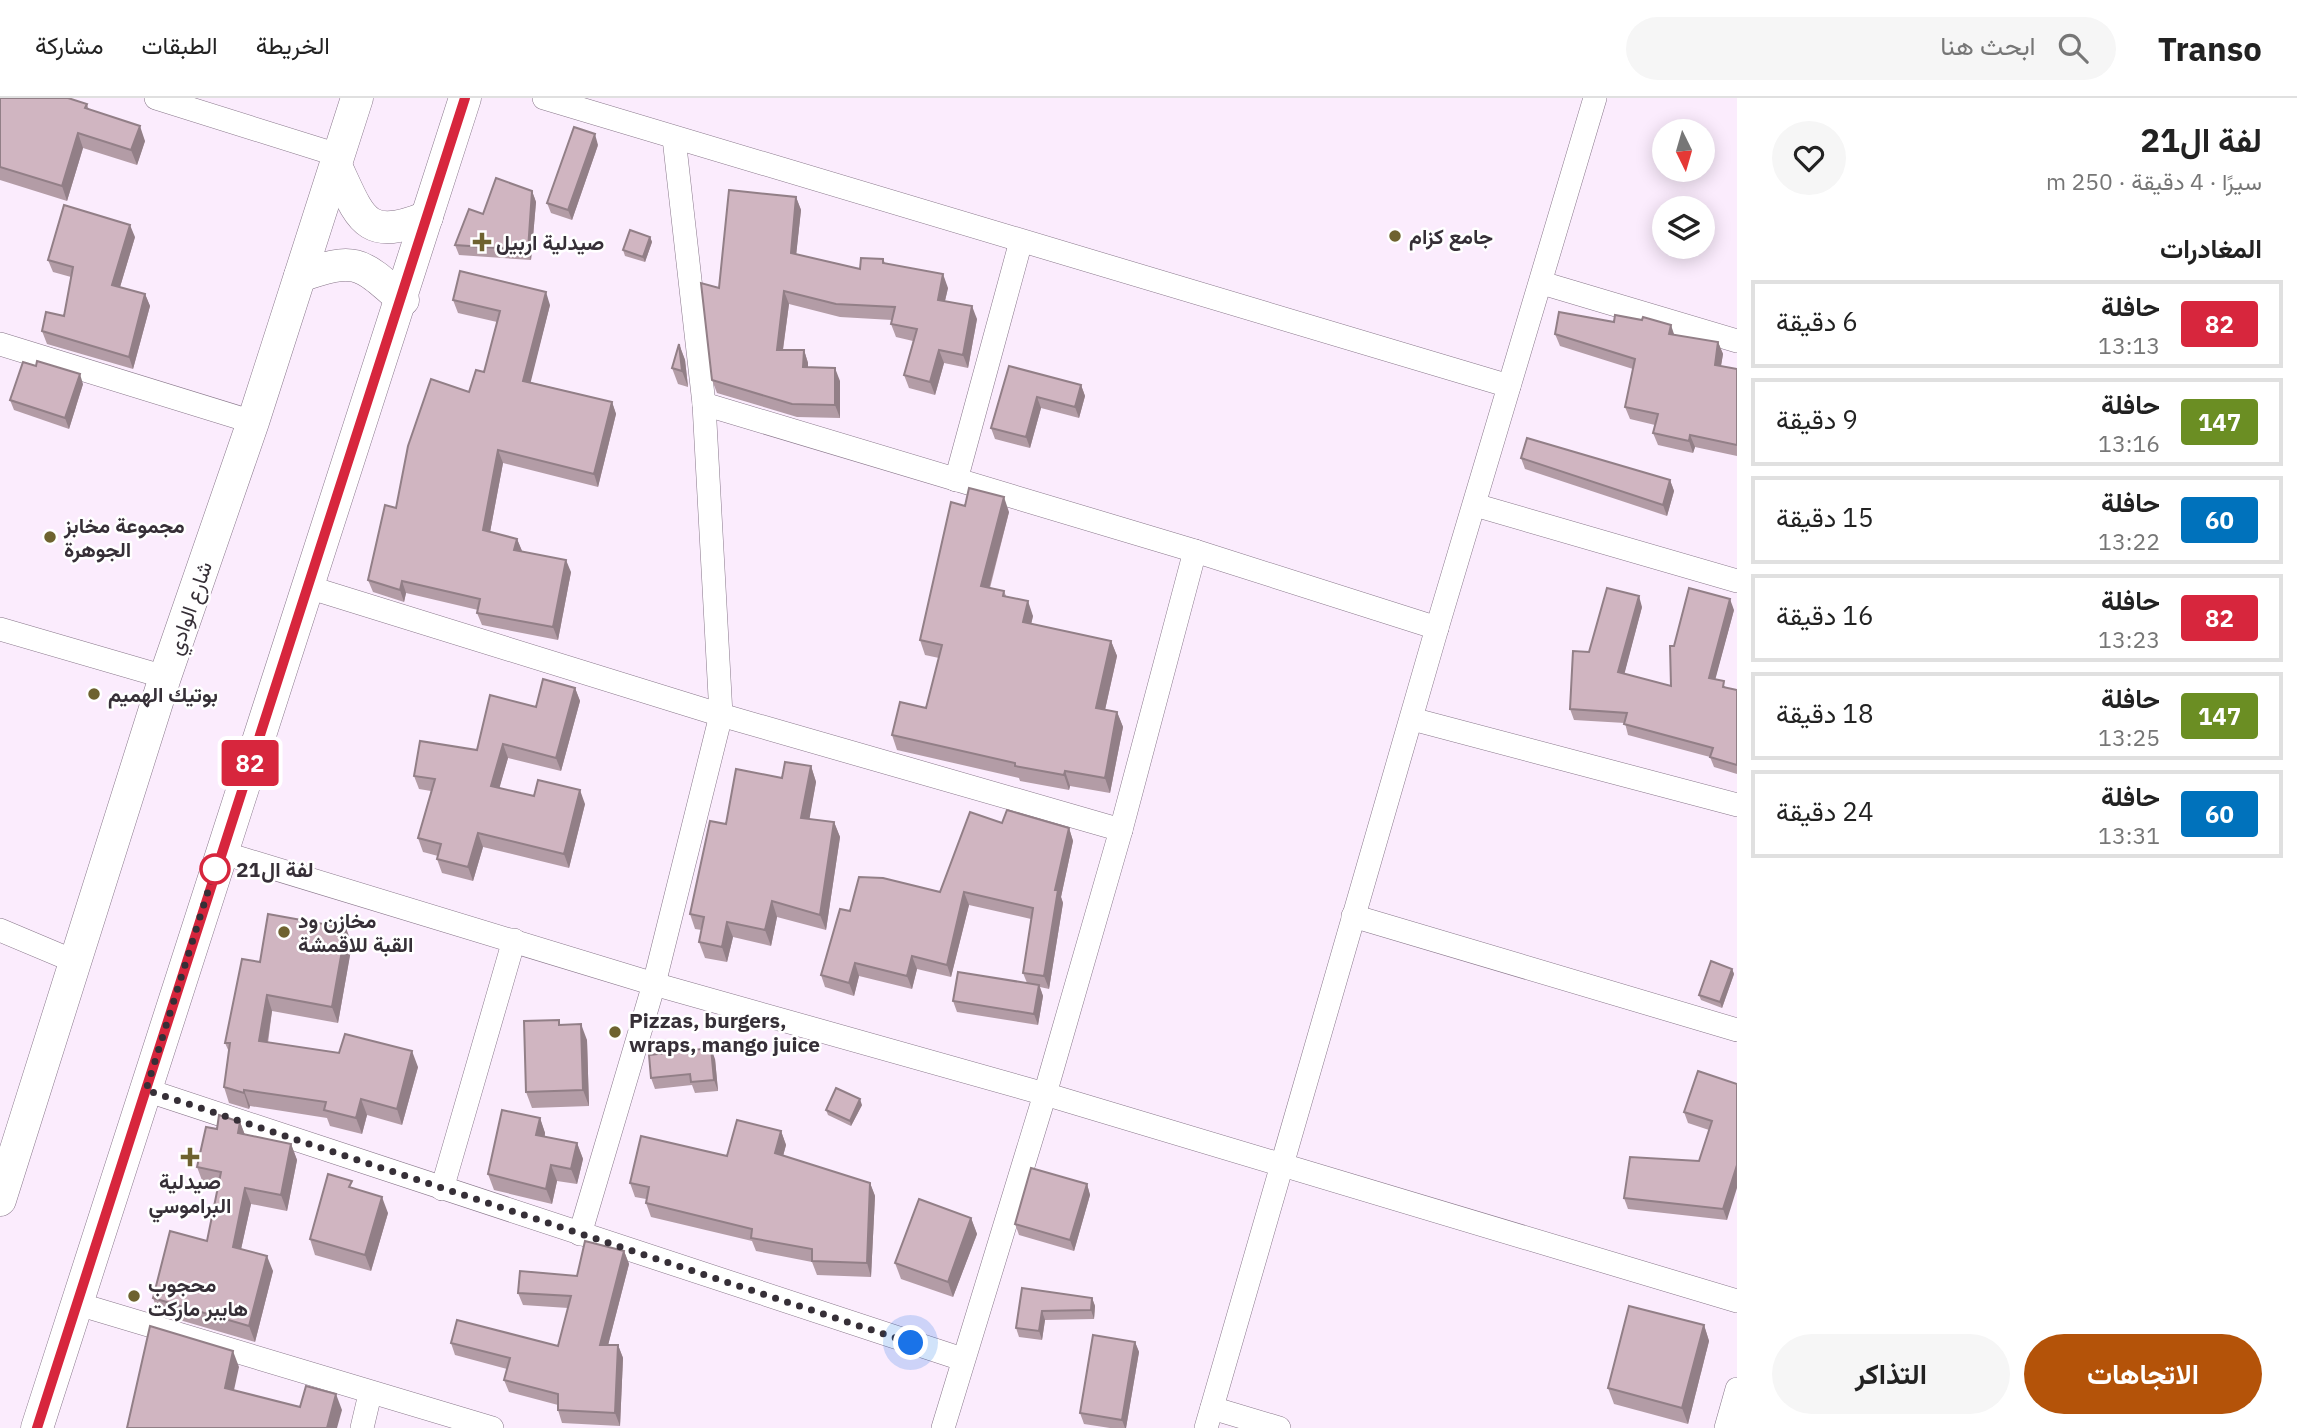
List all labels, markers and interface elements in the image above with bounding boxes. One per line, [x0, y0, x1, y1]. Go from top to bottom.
search box [1626, 17, 2116, 80]
text: Transo [2158, 27, 2262, 70]
text: ابحث هنا [1940, 28, 2036, 62]
text: مشاركة [35, 29, 103, 61]
text: الطبقات [141, 29, 218, 61]
text: الخريطة [256, 29, 330, 61]
icon: search [2054, 29, 2092, 67]
text: لفة ال21 [2140, 118, 2262, 161]
north arrow [1652, 119, 1715, 182]
map controls [1652, 119, 1715, 259]
button: heart [1772, 121, 1846, 195]
text: سيرًا · 4 دقيقة · 250 m [2046, 166, 2262, 196]
button: layers [1652, 196, 1715, 259]
place label: جامع كزام [1409, 222, 1493, 251]
place label: صيدلية اربيل [496, 228, 604, 256]
marker: جامع كزام [1387, 228, 1403, 244]
text: المغادرات [2160, 231, 2262, 265]
marker: صيدلية اربيل [474, 234, 490, 250]
text: حافلة [2101, 289, 2160, 323]
text: 6 دقيقة [1776, 304, 1858, 338]
text: 82 [2205, 308, 2234, 340]
text: 13:13 [2098, 330, 2160, 360]
text: حافلة [2101, 387, 2160, 421]
text: 9 دقيقة [1776, 402, 1858, 436]
text: 147 [2198, 406, 2241, 438]
text: 13:16 [2098, 428, 2160, 458]
text: حافلة [2101, 485, 2160, 519]
text: 15 دقيقة [1776, 500, 1874, 534]
text: 60 [2205, 504, 2234, 536]
place label: مجموعة مخابز الجوهرة [63, 511, 185, 563]
text: 13:22 [2098, 526, 2160, 556]
marker: مجموعة مخابز الجوهرة [42, 529, 58, 545]
street label: شارع الوادي [160, 557, 222, 660]
text: حافلة [2101, 583, 2160, 617]
text: 16 دقيقة [1776, 598, 1874, 632]
text: 82 [2205, 602, 2234, 634]
text: 13:23 [2098, 624, 2160, 654]
place label: بوتيك الهميم [108, 680, 218, 709]
text: حافلة [2101, 681, 2160, 715]
marker: بوتيك الهميم [86, 686, 102, 702]
text: 18 دقيقة [1776, 696, 1874, 730]
text: 147 [2198, 700, 2241, 732]
text: 13:25 [2098, 722, 2160, 752]
line badge: 82 [218, 740, 282, 786]
text: 82 [236, 747, 264, 779]
text: حافلة [2101, 779, 2160, 813]
text: 24 دقيقة [1776, 794, 1874, 828]
text: 60 [2205, 798, 2234, 830]
text: 13:31 [2098, 820, 2160, 850]
marker: لفة ال21 [200, 854, 230, 884]
place label: لفة ال21 [236, 855, 313, 883]
place label: مخازن ود القبة للاقمشة [298, 906, 414, 958]
marker: مخازن ود القبة للاقمشة [276, 924, 292, 940]
place label: Pizzas, burgers, wraps, mango juice [629, 1006, 820, 1058]
marker: Pizzas, burgers, wraps, mango juice [607, 1024, 623, 1040]
marker: صيدلية البراموسي [182, 1149, 198, 1165]
place label: صيدلية البراموسي [149, 1167, 231, 1223]
place label: محجوب هايبر ماركت [148, 1270, 248, 1322]
marker: محجوب هايبر ماركت [126, 1288, 142, 1304]
your location [893, 1325, 928, 1360]
button: التذاكر [1772, 1334, 2010, 1414]
button: الاتجاهات [2024, 1334, 2262, 1414]

